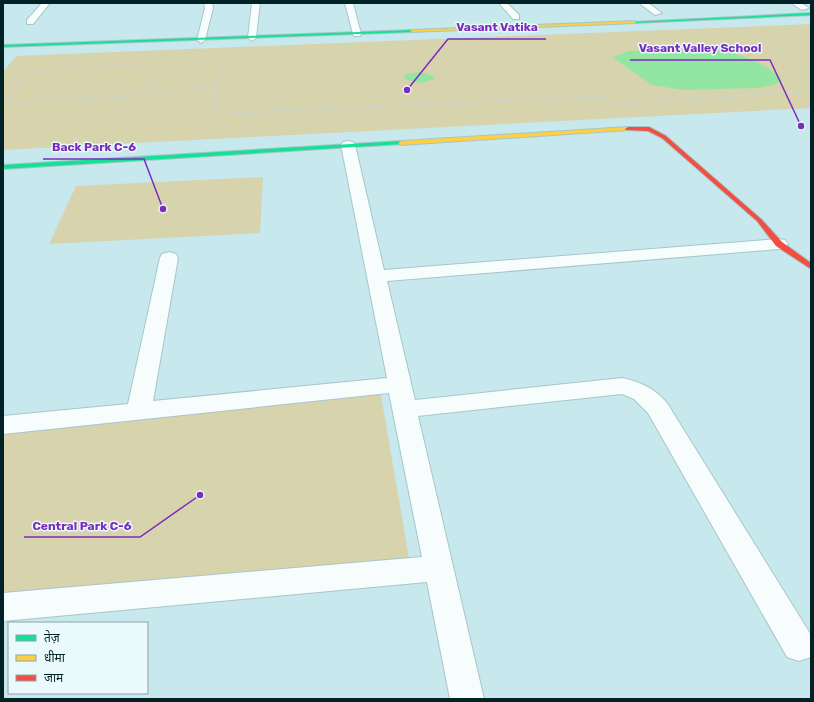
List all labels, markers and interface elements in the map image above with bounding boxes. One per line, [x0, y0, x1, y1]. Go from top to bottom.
callout: Vasant Vatika [448, 15, 546, 39]
text: Vasant Vatika [456, 20, 538, 34]
callout: Vasant Valley School [630, 36, 770, 60]
text: Vasant Valley School [639, 41, 761, 55]
callout: Back Park C-6 [43, 135, 144, 159]
text: Back Park C-6 [52, 140, 136, 154]
callout: Central Park C-6 [24, 513, 140, 537]
text: Central Park C-6 [32, 519, 132, 533]
legend [8, 622, 148, 694]
text: तेज़ [44, 630, 61, 645]
text: धीमा [44, 650, 66, 665]
text: जाम [44, 671, 64, 685]

